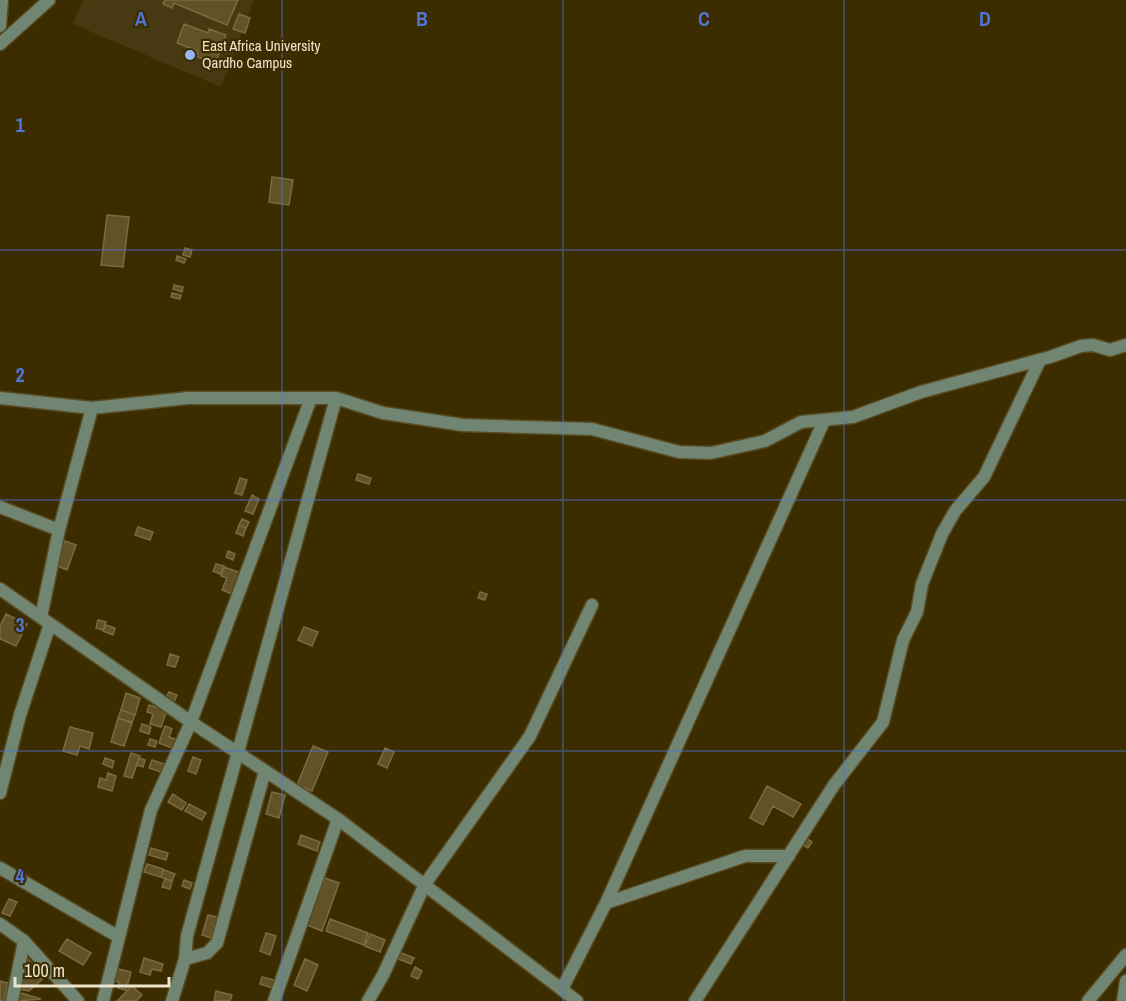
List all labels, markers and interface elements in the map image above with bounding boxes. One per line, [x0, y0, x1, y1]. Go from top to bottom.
text: A [135, 5, 147, 32]
text: B [416, 5, 428, 32]
text: C [698, 5, 710, 32]
text: D [979, 5, 991, 32]
place label: East Africa University Qardho Campus [202, 35, 321, 73]
marker: East Africa University Qardho Campus [183, 48, 197, 62]
text: 1 [15, 111, 25, 138]
text: 2 [15, 361, 25, 388]
text: 3 [15, 611, 25, 638]
text: 4 [15, 862, 25, 889]
scale bar [15, 950, 170, 988]
text: 100 m [24, 958, 65, 983]

